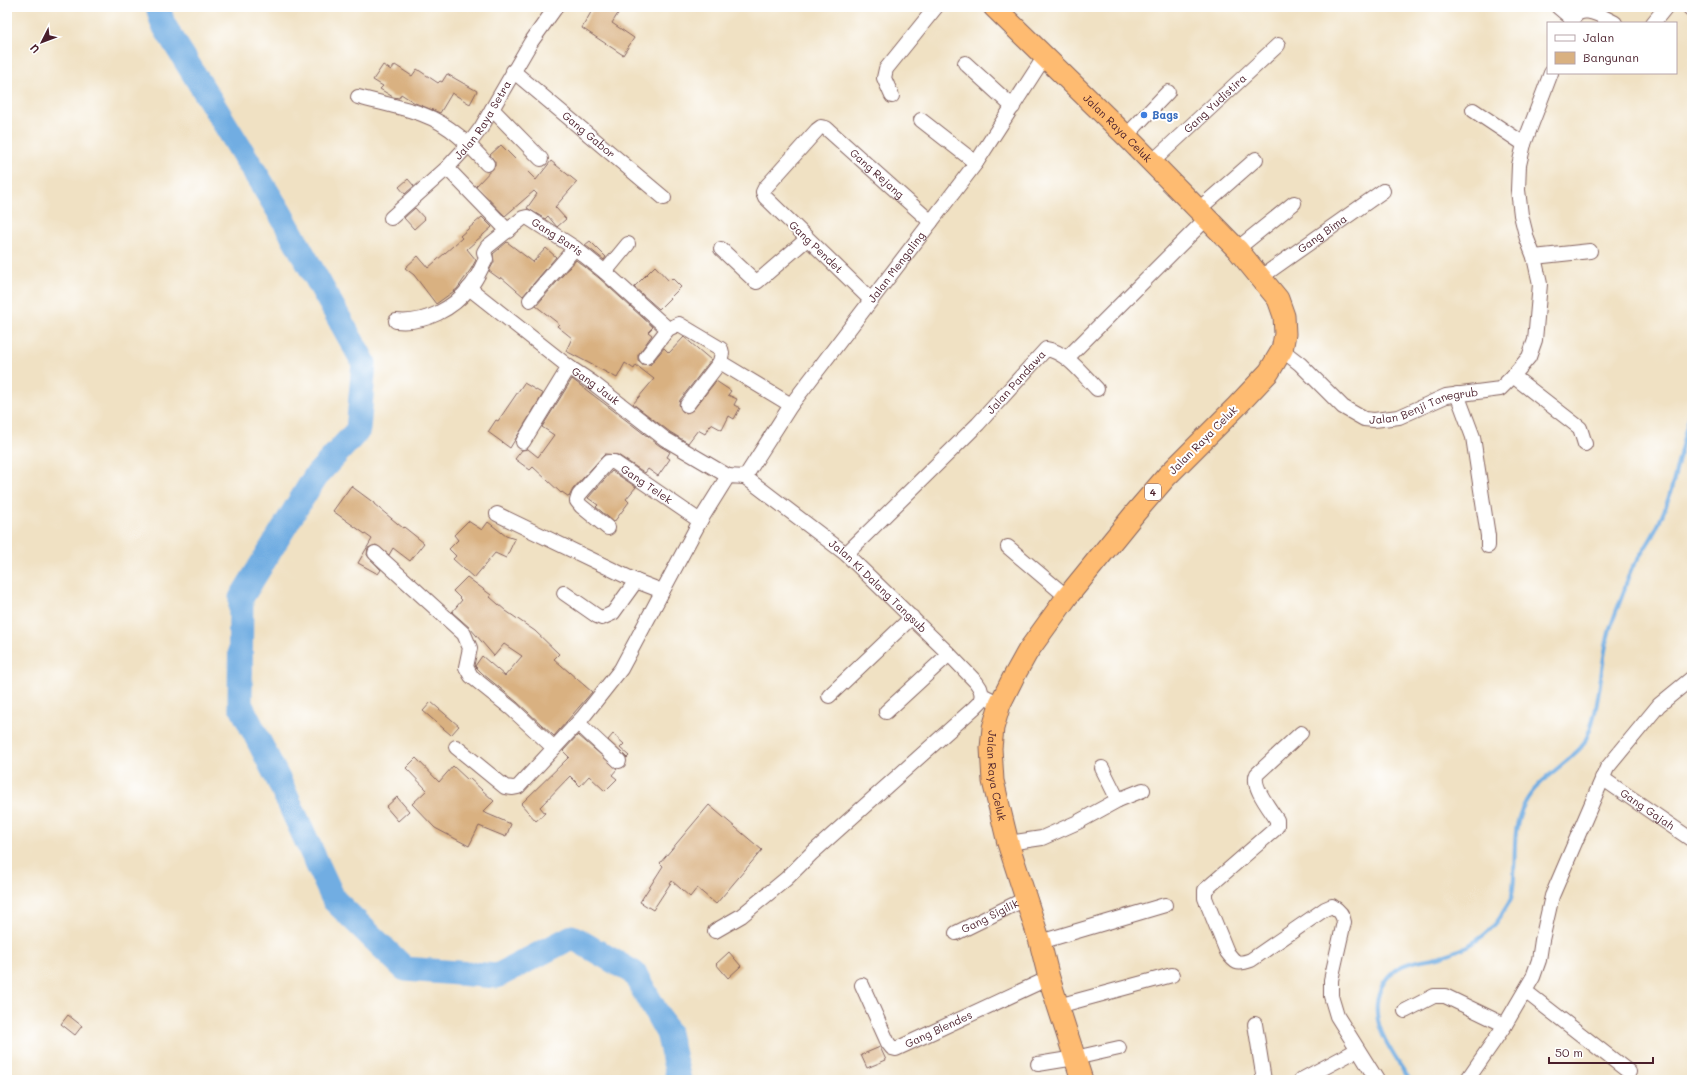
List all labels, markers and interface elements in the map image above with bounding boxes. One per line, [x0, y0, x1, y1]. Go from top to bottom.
north arrow [22, 22, 62, 62]
legend [1547, 22, 1677, 74]
text: Jalan [1583, 29, 1614, 45]
text: U [26, 41, 42, 57]
text: Bangunan [1583, 49, 1639, 65]
street label: Gang Yudistira [1180, 70, 1249, 136]
street label: Jalan Raya Setra [450, 78, 514, 163]
street label: Jalan Raya Celuk [1080, 90, 1156, 165]
place label: Bags [1152, 107, 1179, 122]
street label: Gang Gabor [559, 108, 619, 161]
marker: Bags [1139, 110, 1149, 120]
street label: Gang Rejang [847, 145, 908, 201]
street label: Gang Bima [1294, 211, 1350, 256]
street label: Gang Baris [529, 214, 587, 259]
street label: Gang Pendet [786, 217, 847, 276]
street label: Jalan Mengaling [864, 228, 928, 305]
street label: Jalan Pandawa [983, 346, 1049, 417]
street label: Gang Jauk [569, 363, 623, 408]
street label: Jalan Benji Tanegrub [1369, 384, 1479, 427]
street label: Jalan Raya Celuk [1165, 402, 1240, 477]
street label: Gang Telek [618, 461, 676, 507]
road number: 4 [1145, 484, 1161, 500]
street label: Jalan Ki Dalang Tangsub [826, 536, 930, 636]
street label: Jalan Raya Celuk [984, 730, 1010, 823]
street label: Gang Gajah [1617, 785, 1678, 833]
street label: Gang Sigilik [959, 895, 1021, 936]
street label: Gang Blendes [902, 1007, 974, 1051]
scale bar [1549, 1039, 1653, 1065]
text: 50 m [1555, 1044, 1583, 1060]

